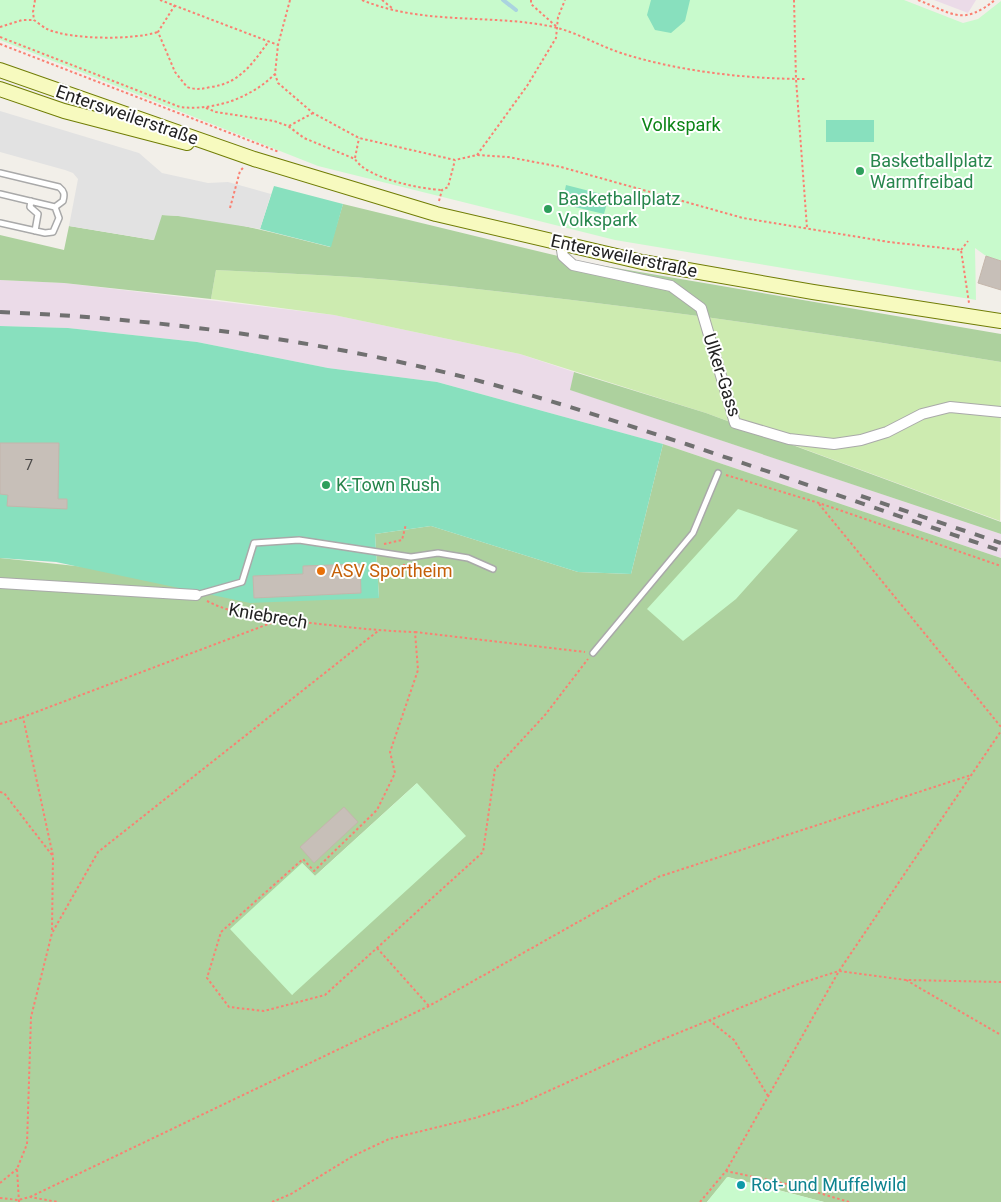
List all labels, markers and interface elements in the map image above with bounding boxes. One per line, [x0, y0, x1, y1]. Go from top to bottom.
street label: Entersweilerstraße [53, 80, 201, 149]
park label: Volkspark [641, 114, 721, 135]
place label: Basketballplatz Warmfreibad [870, 150, 992, 192]
marker: Basketballplatz Warmfreibad [854, 165, 866, 177]
place label: Basketballplatz Volkspark [558, 188, 680, 230]
marker: Basketballplatz Volkspark [542, 203, 554, 215]
street label: Entersweilerstraße [549, 230, 699, 281]
street label: Ulker-Gass [699, 331, 746, 419]
house number: 7 [25, 456, 33, 474]
place label: K-Town Rush [336, 474, 440, 495]
marker: K-Town Rush [320, 479, 332, 491]
place label: ASV Sportheim [331, 560, 452, 581]
marker: ASV Sportheim [315, 565, 327, 577]
street label: Kniebrech [227, 598, 309, 633]
place label: Rot- und Muffelwild [751, 1174, 906, 1195]
marker: Rot- und Muffelwild [735, 1179, 747, 1191]

